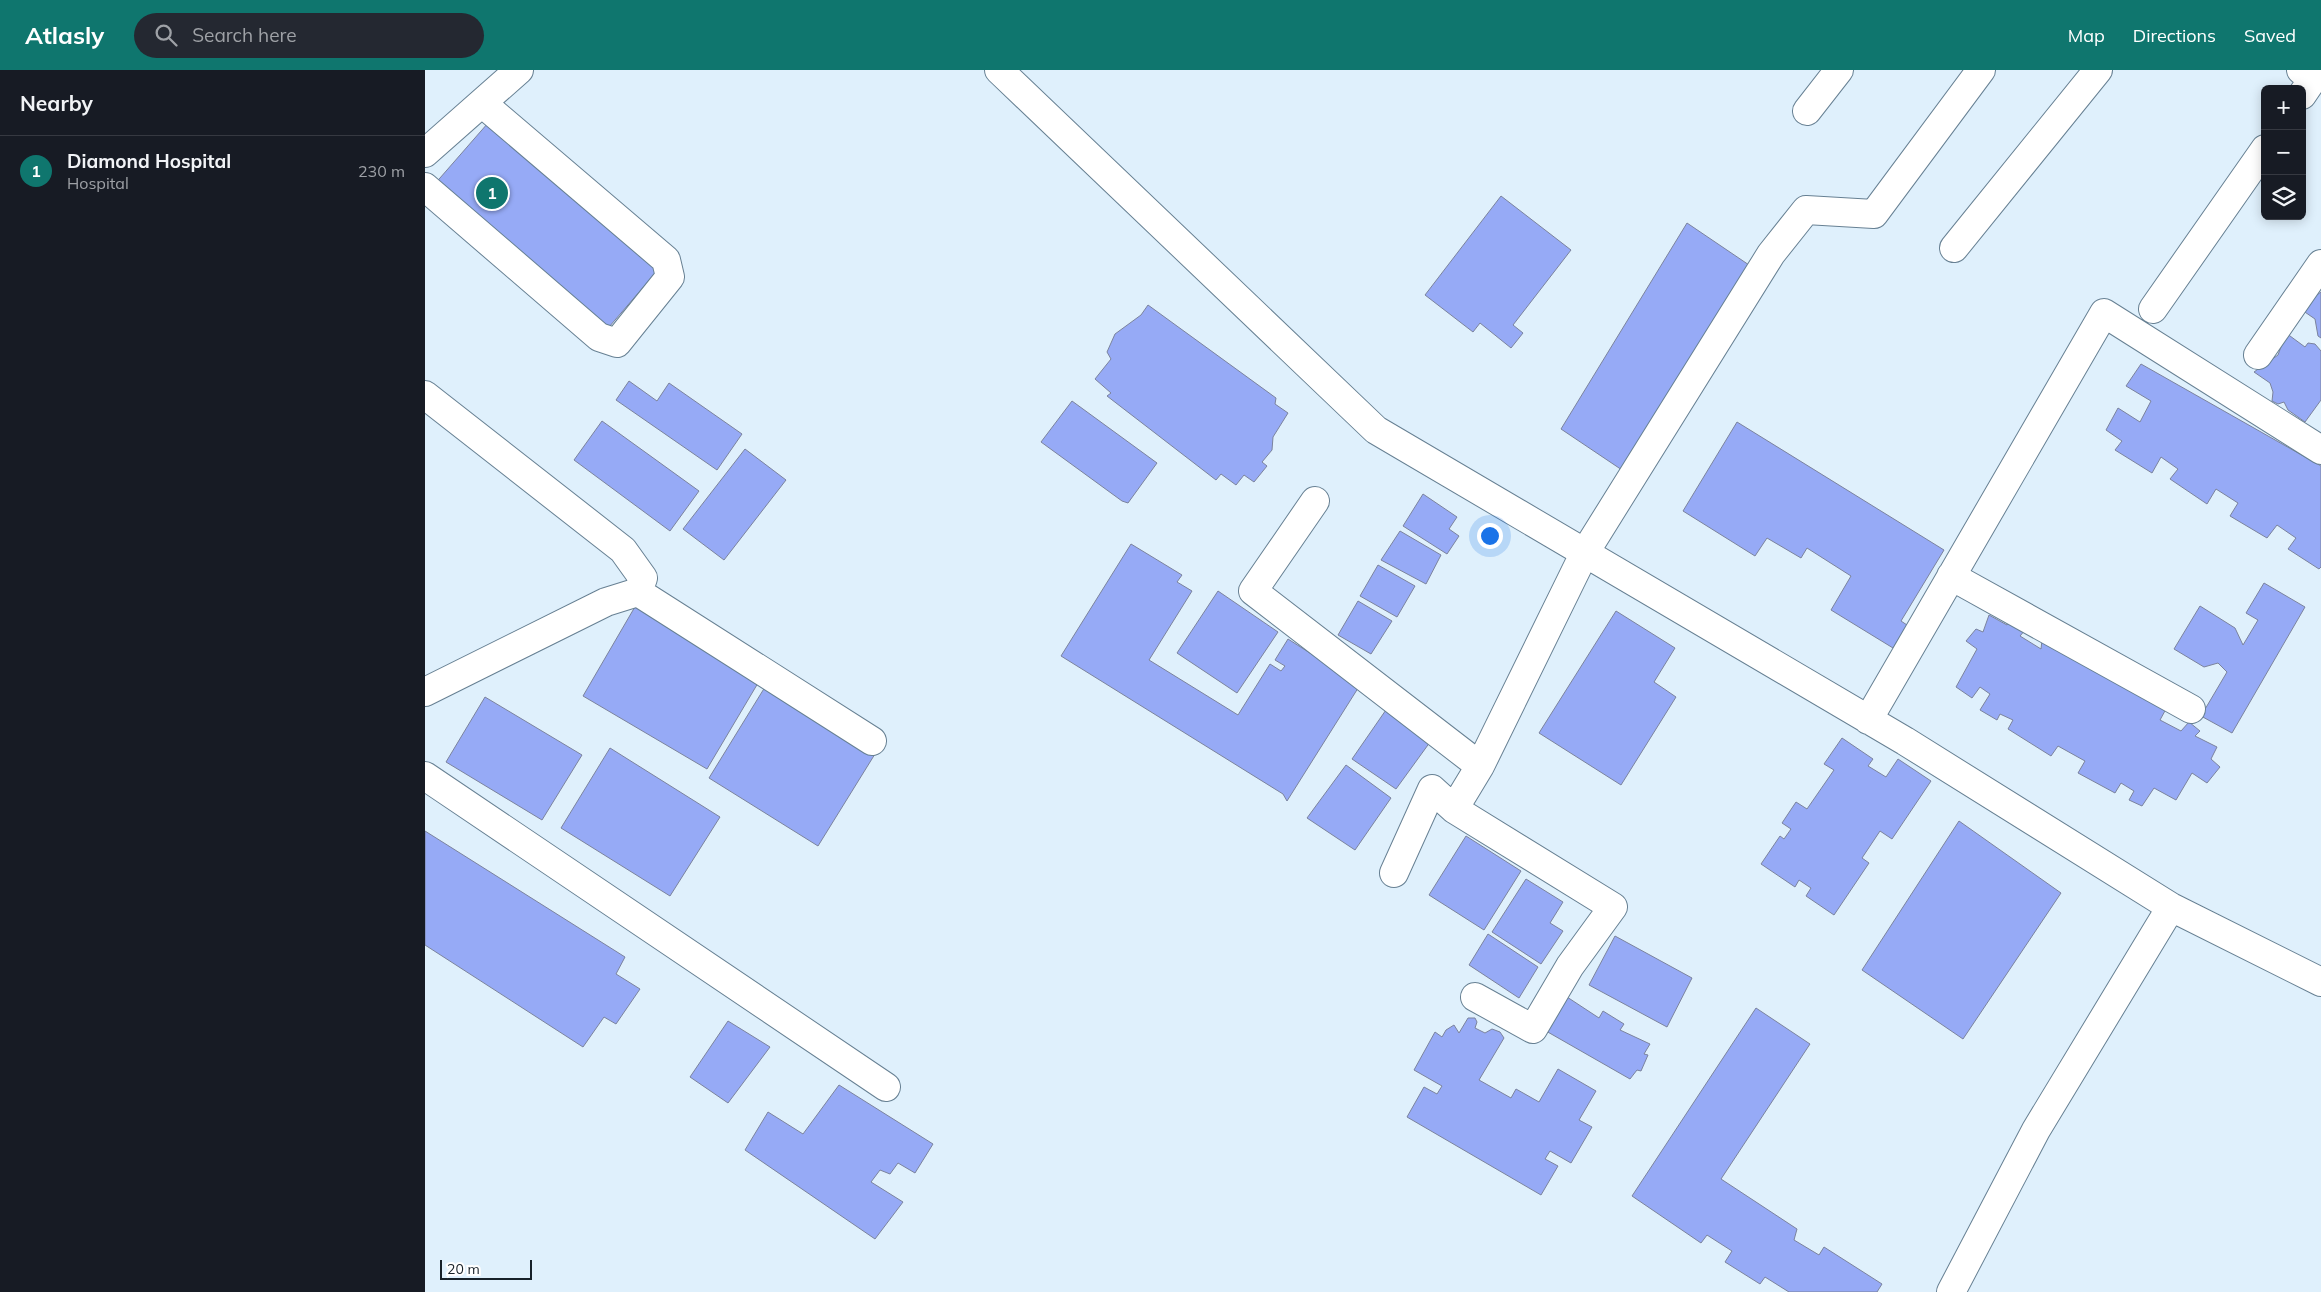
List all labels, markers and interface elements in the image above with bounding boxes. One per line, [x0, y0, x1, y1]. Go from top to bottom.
search box [134, 13, 484, 58]
text: Atlasly [25, 20, 104, 50]
icon: search [152, 21, 180, 49]
text: Search here [192, 23, 297, 47]
text: Map [2068, 24, 2105, 47]
text: Directions [2133, 24, 2216, 47]
text: Saved [2244, 24, 2296, 47]
map controls [2261, 85, 2306, 220]
button: + [2261, 85, 2306, 130]
text: Nearby [20, 90, 93, 116]
button: − [2261, 130, 2306, 175]
text: Diamond Hospital [67, 149, 231, 173]
text: 1 [31, 161, 41, 181]
text: 230 m [358, 161, 405, 181]
text: Hospital [67, 173, 129, 193]
pin: 1 [476, 174, 508, 212]
button: layers [2261, 175, 2306, 220]
your location [1477, 523, 1503, 549]
scale bar [440, 1257, 533, 1280]
text: 20 m [447, 1260, 480, 1278]

